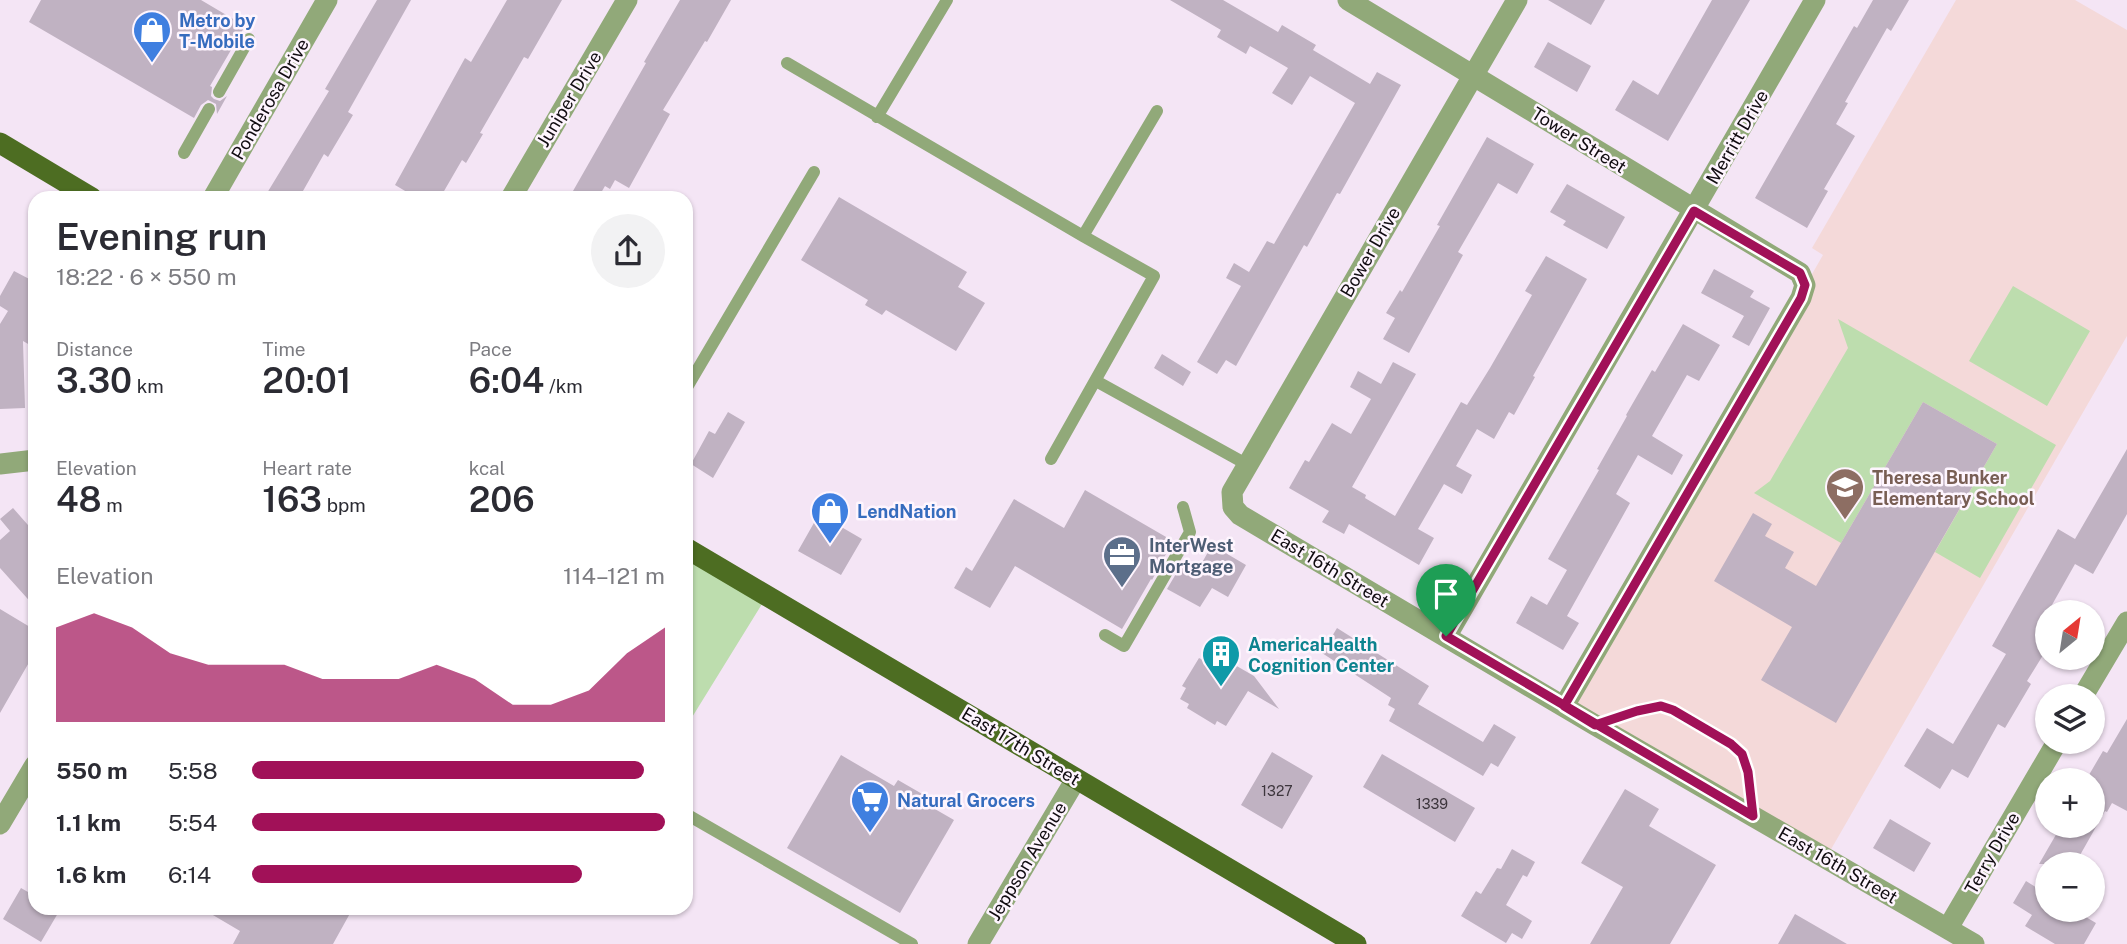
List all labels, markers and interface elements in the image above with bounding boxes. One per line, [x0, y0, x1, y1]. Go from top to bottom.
shop icon: Metro by T-Mobile [131, 9, 173, 64]
place label: Metro by T-Mobile [179, 10, 255, 52]
street label: Ponderosa Drive [227, 35, 313, 163]
street label: Juniper Drive [532, 47, 606, 151]
street label: Merritt Drive [1702, 86, 1772, 188]
street label: Tower Street [1528, 103, 1630, 177]
street label: Bower Drive [1336, 203, 1404, 301]
text: Evening run [56, 214, 267, 259]
button: share [591, 214, 665, 288]
text: 18:22 · 6 × 550 m [56, 263, 237, 290]
text: Distance [56, 338, 133, 360]
text: Time [262, 338, 306, 360]
text: Pace [469, 338, 512, 360]
text: 3.30 [56, 360, 132, 401]
text: 20:01 [262, 360, 351, 401]
text: 6:04 [469, 360, 544, 401]
text: km [132, 375, 164, 397]
text: /km [544, 375, 583, 397]
text: Elevation [56, 457, 137, 479]
text: Heart rate [262, 457, 352, 479]
text: kcal [469, 457, 505, 479]
school or university icon: Theresa Bunker Elementary School [1824, 466, 1866, 521]
place label: Theresa Bunker Elementary School [1872, 467, 2035, 509]
text: 48 [56, 479, 102, 520]
text: 163 [262, 479, 322, 520]
text: 206 [469, 479, 535, 520]
shop icon: LendNation [809, 490, 851, 545]
text: m [102, 494, 123, 516]
text: bpm [322, 494, 366, 516]
place label: LendNation [857, 501, 957, 522]
street label: East 16th Street [1267, 524, 1393, 612]
office icon: InterWest Mortgage [1101, 534, 1143, 589]
place label: InterWest Mortgage [1149, 535, 1234, 577]
text: Elevation [56, 562, 154, 589]
text: 114–121 m [563, 562, 665, 589]
pin [1416, 564, 1476, 636]
icon: arrive [1427, 575, 1465, 613]
north arrow [2035, 600, 2105, 670]
map controls [2035, 600, 2105, 922]
building icon: AmericaHealth Cognition Center [1200, 633, 1242, 688]
place label: AmericaHealth Cognition Center [1248, 634, 1395, 676]
button: layers [2035, 684, 2105, 754]
street label: East 17th Street [958, 703, 1084, 789]
text: 550 m [56, 757, 128, 784]
text: 5:58 [168, 757, 218, 784]
button: + [2035, 768, 2105, 838]
supermarket icon: Natural Grocers [849, 779, 891, 834]
house number: 1327 [1261, 783, 1293, 799]
place label: Natural Grocers [897, 790, 1035, 811]
house number: 1339 [1416, 796, 1448, 812]
street label: Jeppson Avenue [983, 798, 1071, 924]
street label: Terry Drive [1960, 808, 2024, 898]
text: 1.1 km [56, 809, 121, 836]
text: 5:54 [168, 809, 217, 836]
street label: East 16th Street [1775, 822, 1901, 908]
button: − [2035, 852, 2105, 922]
text: 1.6 km [56, 861, 126, 888]
text: 6:14 [168, 861, 211, 888]

